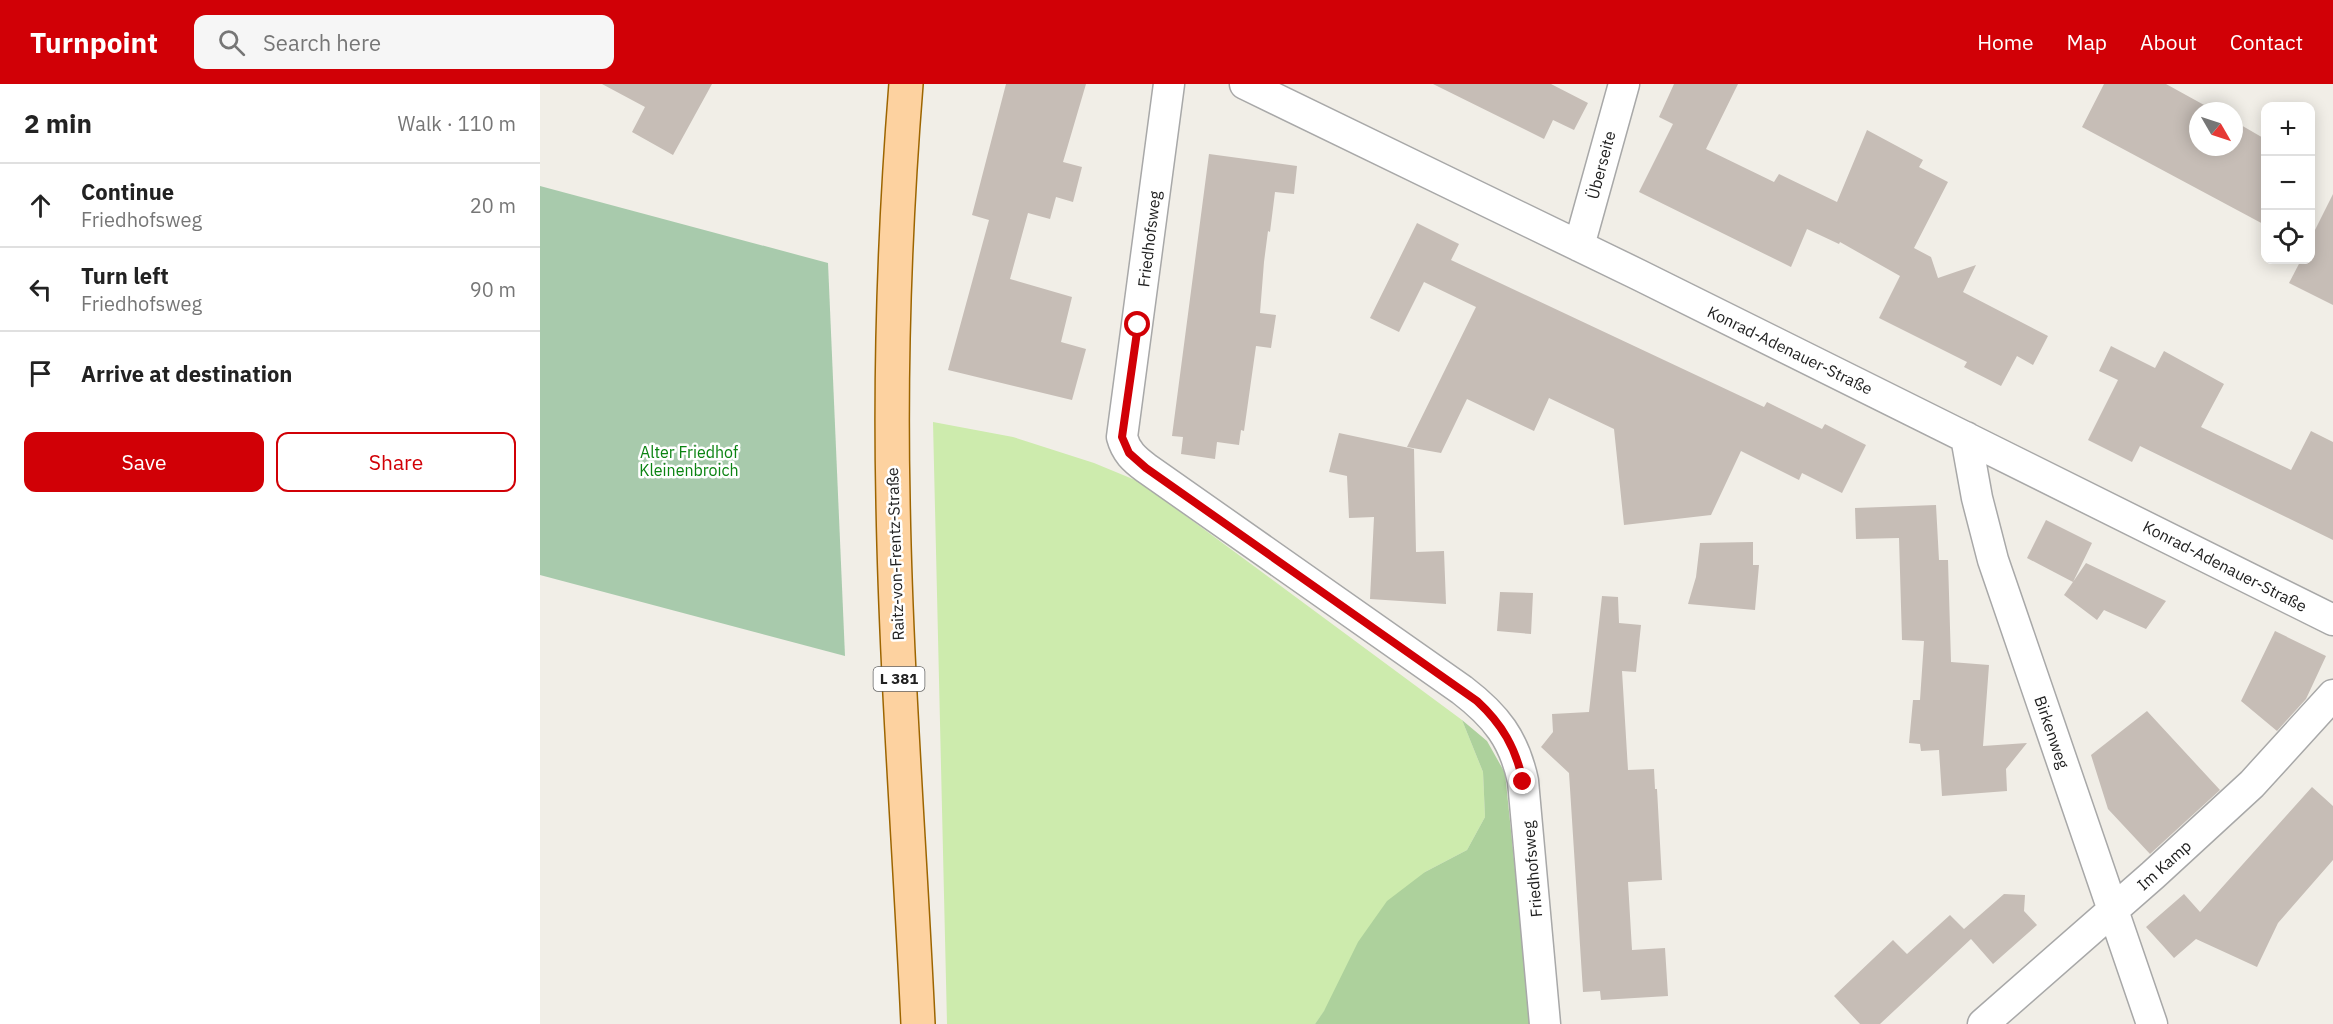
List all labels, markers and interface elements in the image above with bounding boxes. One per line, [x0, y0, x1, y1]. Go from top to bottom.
search box [194, 15, 614, 69]
text: Turnpoint [30, 24, 158, 61]
icon: search [215, 26, 248, 59]
text: Search here [263, 28, 381, 57]
text: Home [1977, 28, 2034, 56]
text: Map [2067, 28, 2107, 56]
text: About [2140, 28, 2197, 56]
text: Contact [2230, 28, 2303, 56]
north arrow [2189, 102, 2243, 156]
map controls [2261, 102, 2315, 264]
button: + [2261, 102, 2315, 156]
text: 2 min [24, 106, 92, 140]
text: Walk · 110 m [398, 110, 516, 137]
street label: Überseite [1582, 129, 1620, 201]
button: − [2261, 156, 2315, 210]
text: Continue [81, 177, 174, 206]
icon: ahead [24, 189, 57, 222]
street label: Friedhofsweg [1133, 189, 1165, 288]
text: 20 m [470, 192, 516, 219]
text: Friedhofsweg [81, 206, 202, 233]
button: locate [2261, 210, 2315, 264]
text: Turn left [81, 261, 169, 290]
icon: left [24, 273, 57, 306]
text: 90 m [470, 276, 516, 303]
text: Friedhofsweg [81, 290, 202, 317]
street label: Konrad-Adenauer-Straße [1704, 301, 1876, 399]
route start [1124, 311, 1150, 337]
icon: arrive [24, 357, 57, 390]
text: Arrive at destination [81, 359, 292, 388]
button: Save [24, 432, 264, 492]
button: Share [276, 432, 516, 492]
park label: Alter Friedhof Kleinenbroich [639, 442, 739, 480]
street label: Raitz-von-Frentz-Straße [882, 467, 908, 641]
street label: Konrad-Adenauer-Straße [2140, 516, 2310, 616]
road number: L 381 [874, 667, 925, 691]
street label: Birkenweg [2030, 693, 2074, 772]
route end [1509, 768, 1535, 794]
street label: Friedhofsweg [1518, 819, 1546, 918]
street label: Im Kamp [2133, 836, 2195, 894]

